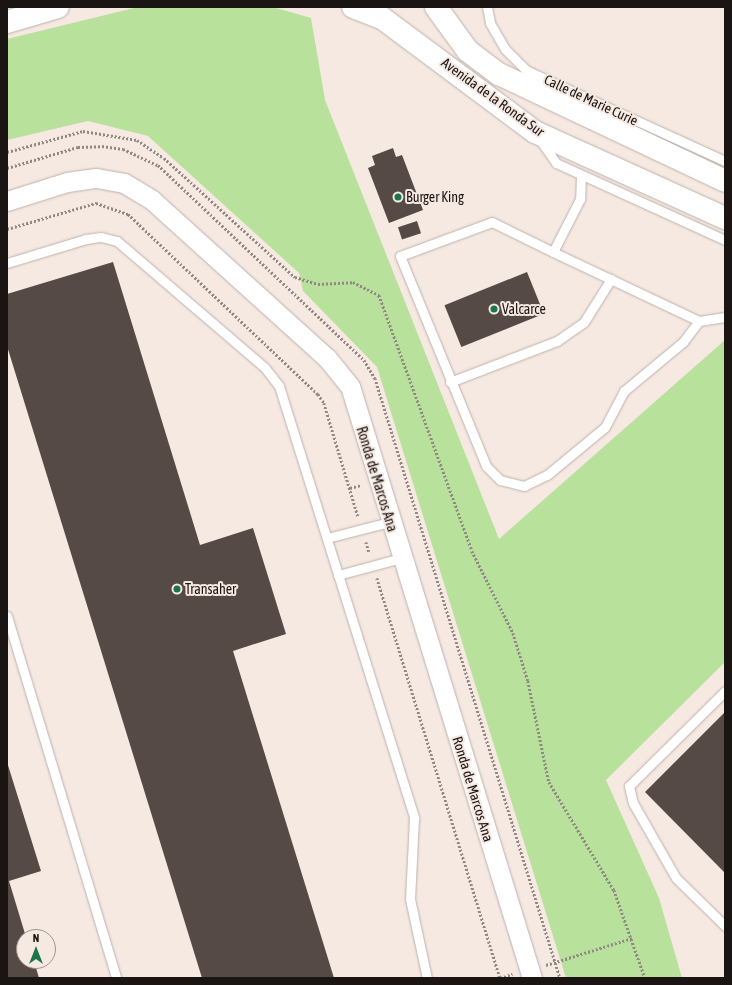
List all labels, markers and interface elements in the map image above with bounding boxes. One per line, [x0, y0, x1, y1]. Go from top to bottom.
street label: Avenida de la Ronda Sur [438, 54, 548, 140]
street label: Calle de Marie Curie [541, 71, 641, 129]
place label: Burger King [406, 189, 464, 205]
marker: Burger King [393, 192, 403, 202]
place label: Valcarce [502, 301, 546, 317]
marker: Valcarce [489, 304, 499, 314]
street label: Ronda de Marcos Ana [353, 424, 401, 534]
place label: Transaher [185, 581, 236, 597]
marker: Transaher [172, 584, 182, 594]
street label: Ronda de Marcos Ana [449, 734, 497, 844]
north arrow [16, 929, 56, 969]
text: N [33, 932, 39, 944]

